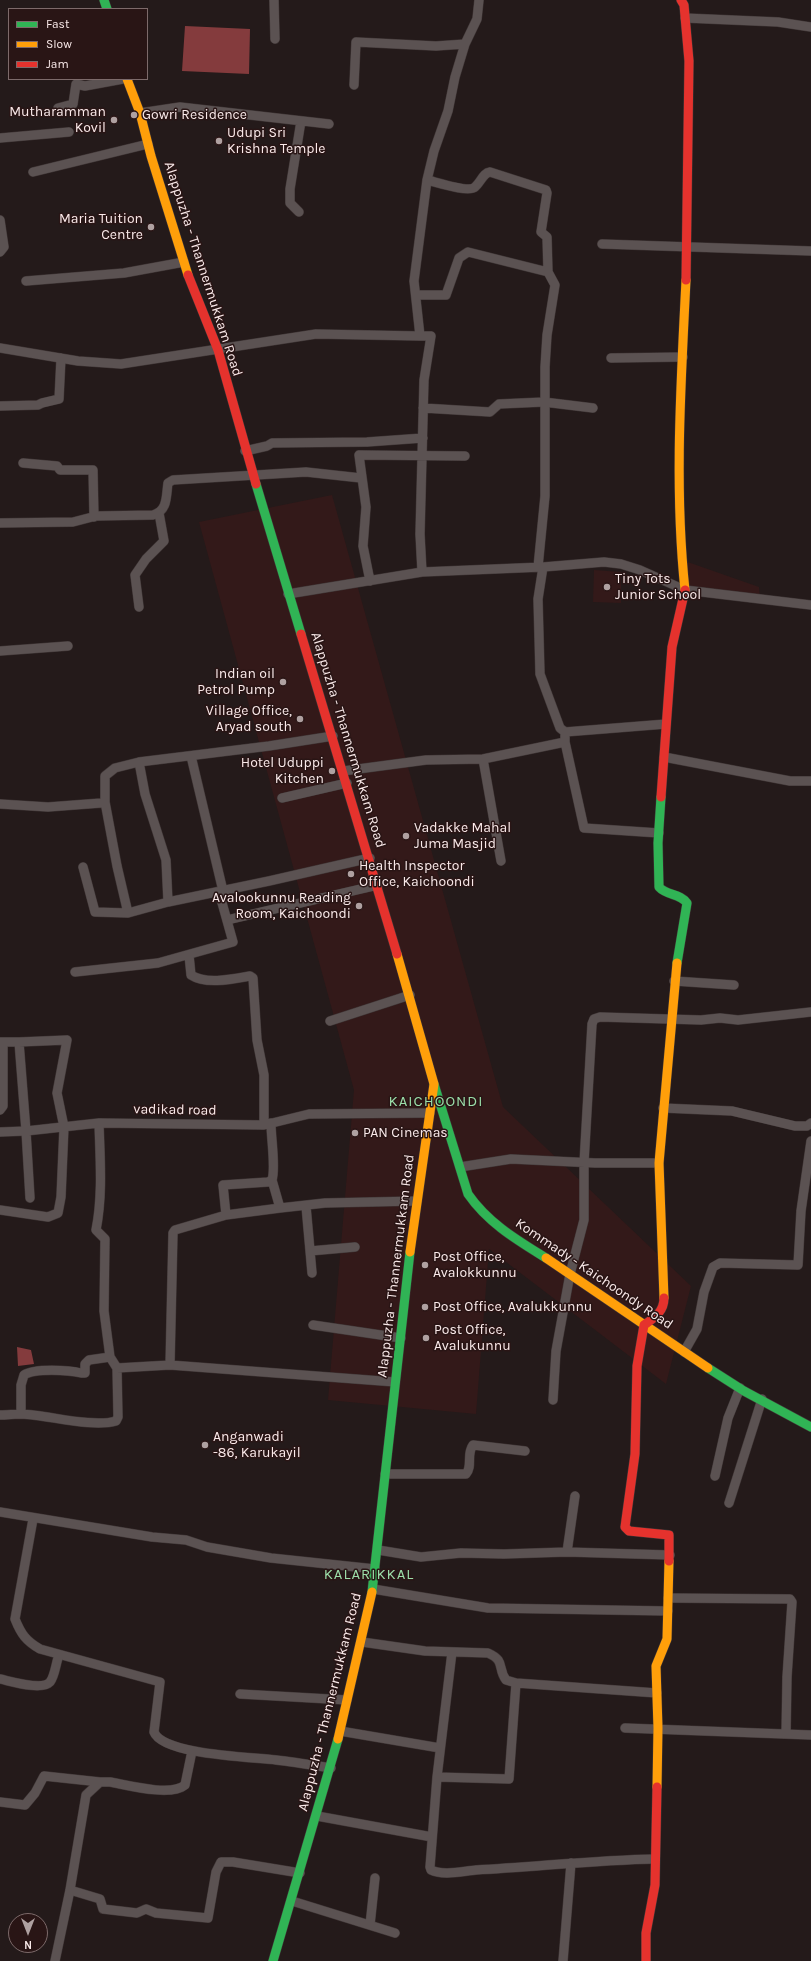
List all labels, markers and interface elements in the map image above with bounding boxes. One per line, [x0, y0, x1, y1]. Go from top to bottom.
legend [8, 8, 148, 80]
text: Fast [46, 17, 69, 31]
text: Slow [46, 37, 72, 51]
text: Jam [46, 57, 69, 71]
place label: Mutharamman Kovil [9, 104, 106, 136]
place label: Gowri Residence [142, 107, 247, 123]
marker: Gowri Residence [129, 110, 139, 120]
marker: Mutharamman Kovil [109, 115, 119, 125]
place label: Udupi Sri Krishna Temple [227, 125, 326, 158]
marker: Udupi Sri Krishna Temple [214, 136, 224, 146]
street label: Alappuzha - Thannermukkam Road [160, 159, 246, 379]
place label: Maria Tuition Centre [59, 211, 143, 244]
marker: Maria Tuition Centre [146, 222, 156, 232]
place label: Tiny Tots Junior School [615, 571, 701, 604]
marker: Tiny Tots Junior School [602, 582, 612, 592]
street label: Alappuzha - Thannermukkam Road [307, 630, 389, 850]
place label: Indian oil Petrol Pump [197, 666, 275, 698]
marker: Indian oil Petrol Pump [278, 677, 288, 687]
place label: Village Office, Aryad south [206, 703, 292, 736]
marker: Village Office, Aryad south [295, 714, 305, 724]
place label: Hotel Uduppi Kitchen [241, 755, 324, 788]
marker: Hotel Uduppi Kitchen [327, 766, 337, 776]
place label: Vadakke Mahal Juma Masjid [414, 820, 511, 852]
marker: Vadakke Mahal Juma Masjid [401, 831, 411, 841]
place label: Health Inspector Office, Kaichoondi [359, 858, 475, 890]
marker: Health Inspector Office, Kaichoondi [346, 869, 356, 879]
place label: Avalookunnu Reading Room, Kaichoondi [212, 890, 351, 922]
marker: Avalookunnu Reading Room, Kaichoondi [354, 901, 364, 911]
district label: KAICHOONDI [389, 1093, 483, 1111]
street label: vadikad road [133, 1101, 217, 1119]
place label: PAN Cinemas [363, 1125, 448, 1141]
marker: PAN Cinemas [350, 1128, 360, 1138]
street label: Alappuzha - Thannermukkam Road [374, 1153, 418, 1379]
street label: Kommady - Kaichoondy Road [512, 1215, 676, 1333]
place label: Post Office, Avalokkunnu [433, 1249, 517, 1282]
marker: Post Office, Avalokkunnu [420, 1260, 430, 1270]
place label: Post Office, Avalukkunnu [433, 1299, 592, 1315]
marker: Post Office, Avalukkunnu [420, 1302, 430, 1312]
place label: Post Office, Avalukunnu [434, 1322, 511, 1354]
marker: Post Office, Avalukunnu [421, 1333, 431, 1343]
place label: Anganwadi -86, Karukayil [213, 1429, 301, 1462]
marker: Anganwadi -86, Karukayil [200, 1440, 210, 1450]
district label: KALARIKKAL [324, 1566, 414, 1584]
street label: Alappuzha - Thannermukkam Road [295, 1591, 365, 1813]
north arrow [8, 1913, 48, 1953]
text: N [24, 1938, 32, 1951]

